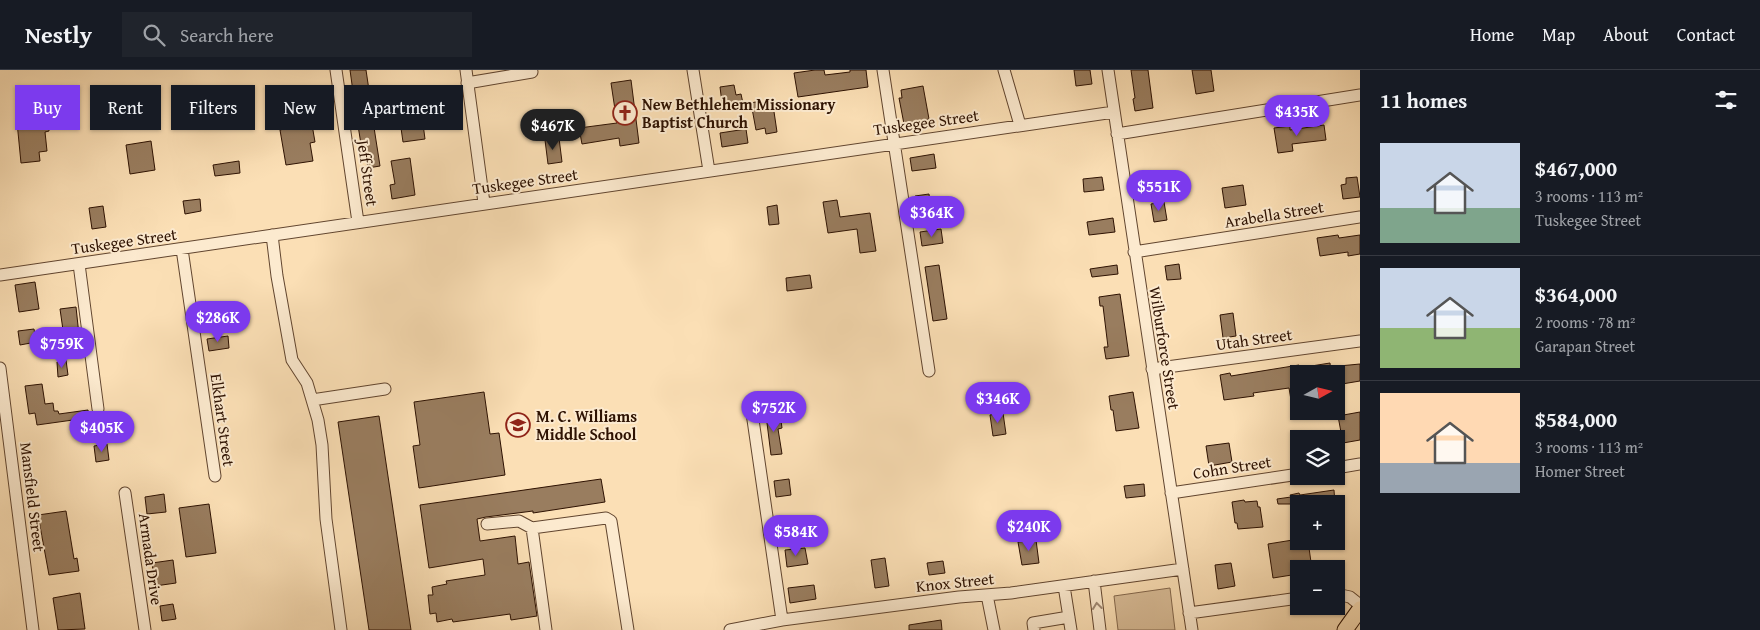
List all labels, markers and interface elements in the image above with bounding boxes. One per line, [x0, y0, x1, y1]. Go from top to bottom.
search box [122, 12, 472, 57]
text: Nestly [25, 17, 92, 52]
icon: search [140, 21, 168, 49]
text: Search here [180, 21, 274, 49]
text: Home [1470, 21, 1514, 48]
text: Map [1542, 21, 1575, 48]
text: About [1603, 21, 1649, 48]
text: Contact [1677, 21, 1735, 48]
chip: Buy [15, 85, 80, 130]
chip: Rent [90, 85, 161, 130]
chip: Filters [171, 85, 255, 130]
chip: New [265, 85, 334, 130]
chip: Apartment [344, 85, 463, 130]
text: 11 homes [1380, 85, 1467, 116]
icon: filters [1712, 86, 1740, 114]
place label: New Bethlehem Missionary Baptist Church [642, 92, 836, 134]
pin: $435K [1262, 94, 1332, 137]
text: $435K [1275, 99, 1319, 123]
church icon: New Bethlehem Missionary Baptist Church [612, 100, 638, 126]
street label: Tuskegee Street [872, 103, 981, 141]
pin: $467K [518, 108, 588, 151]
text: $467K [531, 113, 575, 137]
street label: Jeff Street [351, 136, 385, 208]
text: $467,000 [1535, 153, 1617, 184]
street label: Tuskegee Street [471, 162, 580, 200]
icon: home [1420, 163, 1480, 223]
pin: $551K [1124, 170, 1194, 212]
text: $551K [1137, 174, 1181, 198]
text: 3 rooms · 113 m² [1535, 184, 1643, 208]
street label: Arabella Street [1223, 194, 1326, 234]
pin: $364K [897, 196, 967, 238]
text: $364K [910, 200, 954, 224]
text: Tuskegee Street [1535, 208, 1641, 232]
street label: Tuskegee Street [70, 222, 179, 260]
text: $364,000 [1535, 279, 1617, 310]
street label: Wilburforce Street [1143, 285, 1187, 412]
icon: home [1420, 288, 1480, 348]
pin: $286K [183, 300, 253, 343]
text: $286K [196, 305, 240, 329]
text: 2 rooms · 78 m² [1535, 310, 1635, 334]
street label: Utah Street [1214, 322, 1294, 356]
pin: $759K [27, 326, 97, 369]
text: $759K [40, 331, 84, 355]
text: Garapan Street [1535, 334, 1635, 358]
north arrow [1290, 365, 1345, 420]
map controls [1290, 365, 1345, 615]
street label: Elkhart Street [205, 372, 241, 468]
pin: $346K [963, 382, 1033, 424]
text: $346K [976, 386, 1020, 410]
pin: $752K [739, 390, 809, 433]
text: $752K [752, 395, 796, 419]
place label: M. C. Williams Middle School [536, 404, 637, 446]
text: $584,000 [1535, 404, 1617, 435]
pin: $405K [67, 410, 137, 453]
school or university icon: M. C. Williams Middle School [505, 412, 531, 438]
icon: home [1420, 413, 1480, 473]
text: $405K [80, 415, 124, 439]
button: layers [1290, 430, 1345, 485]
text: 3 rooms · 113 m² [1535, 435, 1643, 459]
street label: Mansfield Street [14, 441, 52, 553]
street label: Cohn Street [1191, 449, 1273, 485]
text: Homer Street [1535, 459, 1625, 483]
button: + [1290, 495, 1345, 550]
pin: $240K [994, 510, 1064, 552]
street label: Armada Drive [133, 512, 169, 606]
pin: $584K [761, 514, 831, 557]
text: $240K [1007, 514, 1051, 538]
text: $584K [774, 519, 818, 543]
button: − [1290, 560, 1345, 615]
street label: Knox Street [915, 566, 996, 598]
one-way arrow [1092, 601, 1103, 609]

